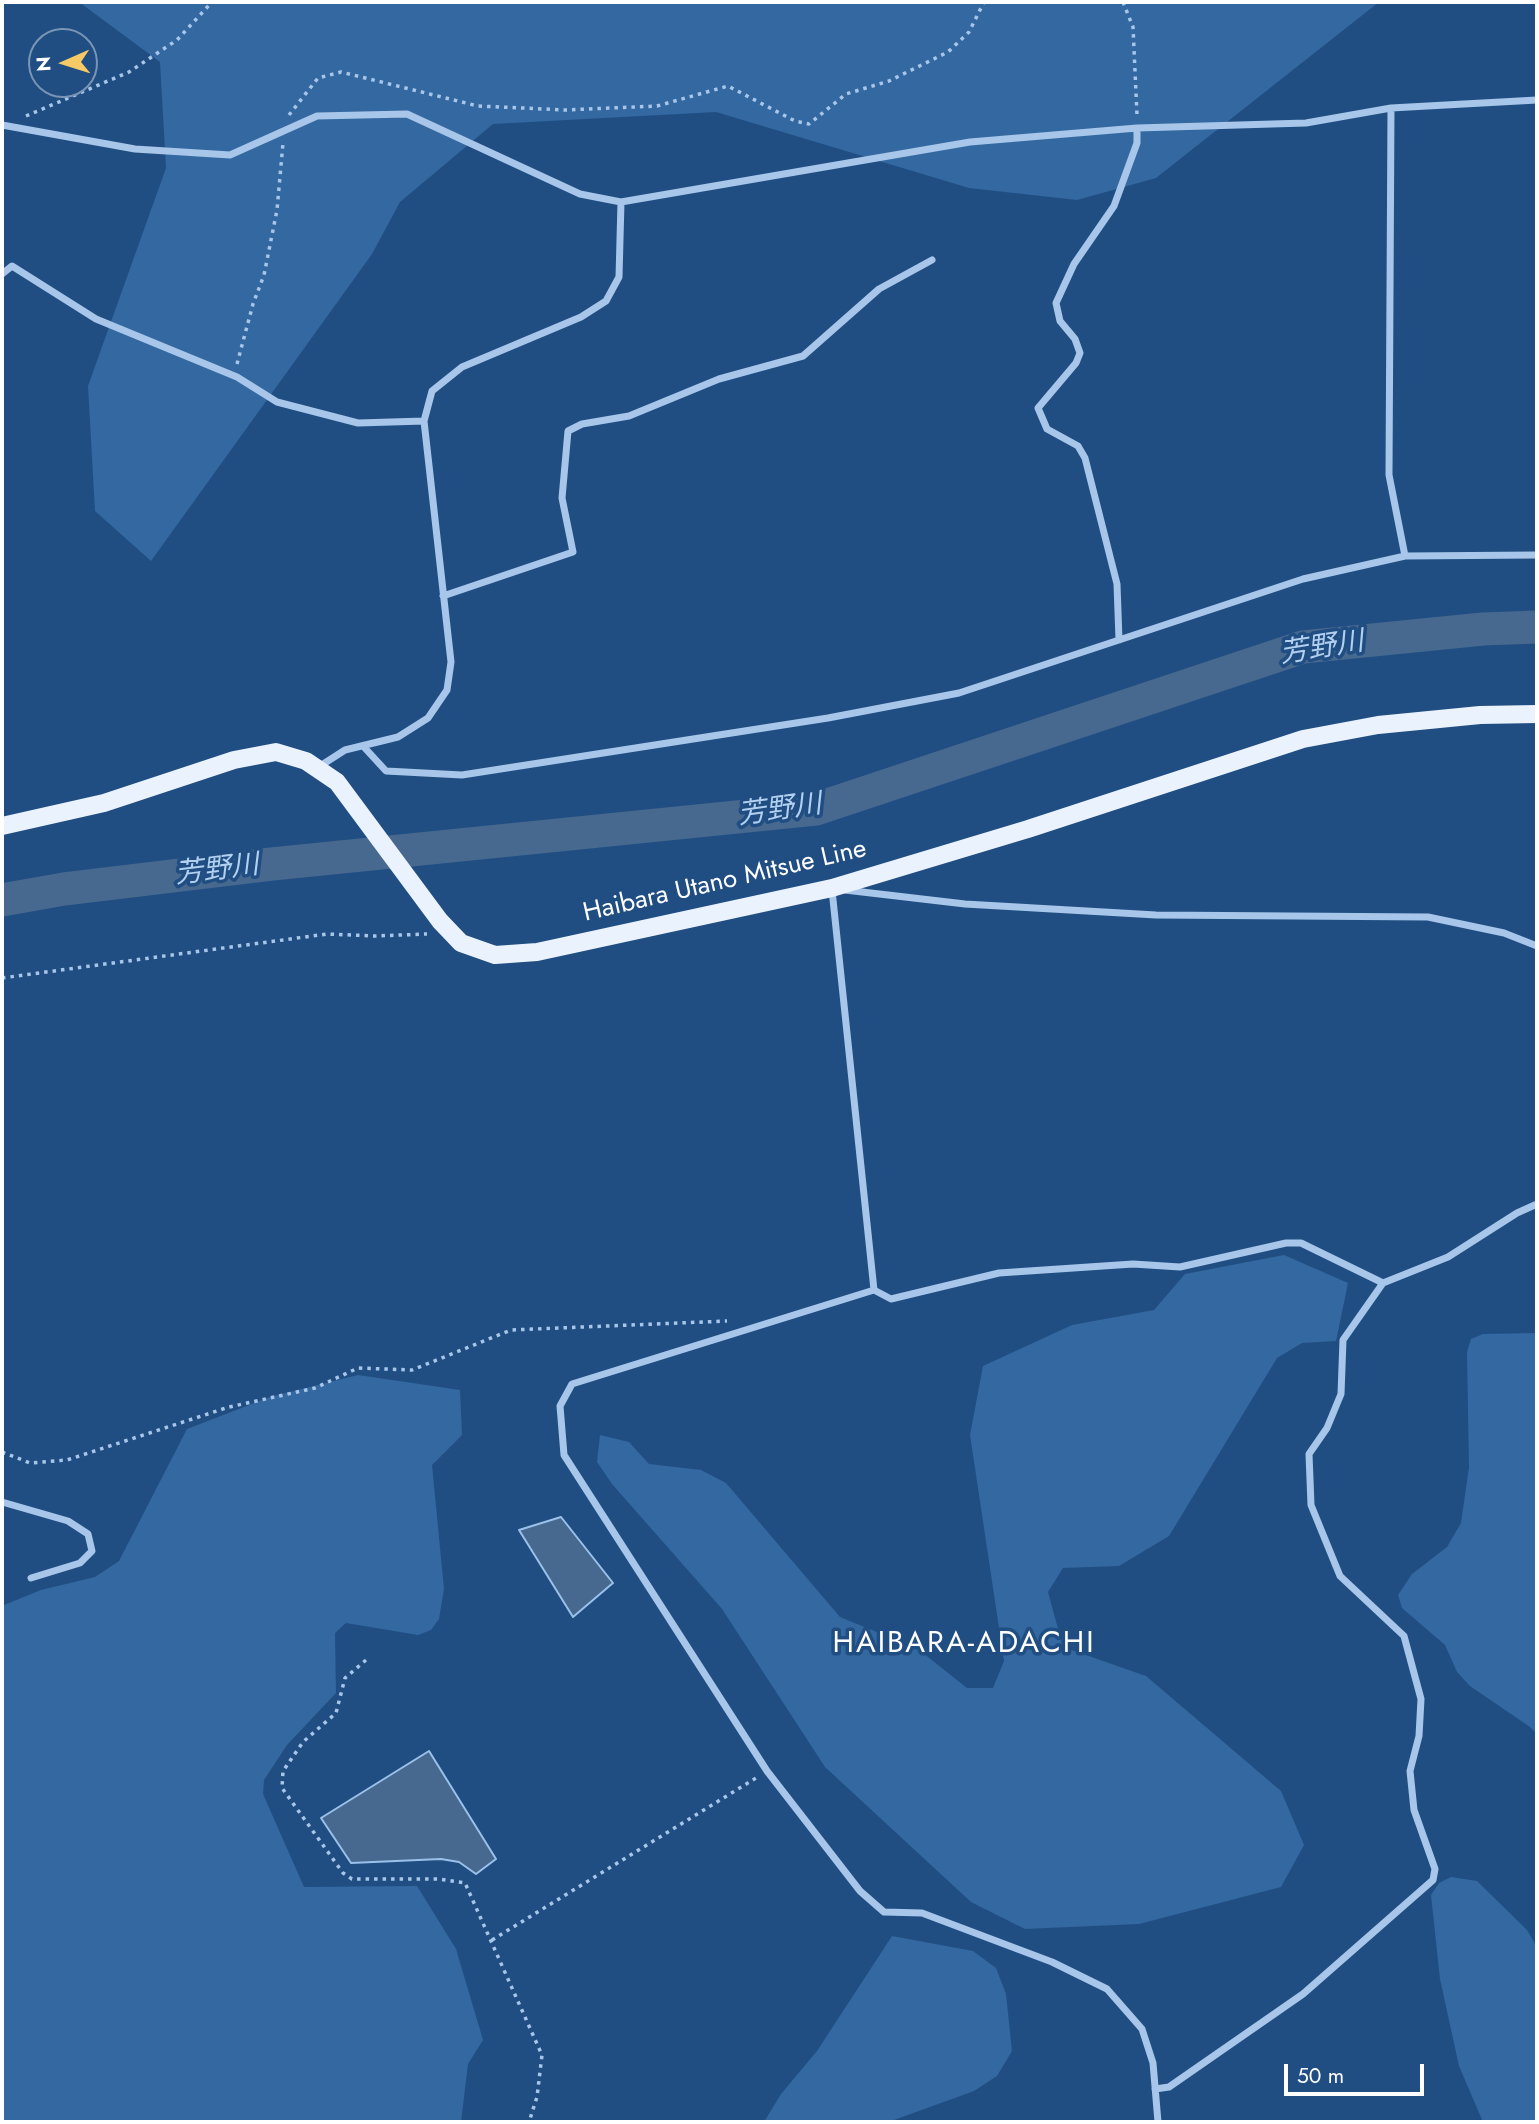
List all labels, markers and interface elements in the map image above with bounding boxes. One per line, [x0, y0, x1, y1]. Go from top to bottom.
north arrow [28, 28, 98, 98]
text: N [30, 56, 57, 72]
water label: 芳野川 [1278, 626, 1366, 672]
water label: 芳野川 [736, 789, 824, 833]
street label: Haibara Utano Mitsue Line [580, 834, 870, 930]
water label: 芳野川 [173, 849, 261, 893]
district label: HAIBARA-ADACHI [834, 1627, 1094, 1663]
scale bar [1287, 2050, 1427, 2094]
text: 50 m [1297, 2061, 1344, 2091]

